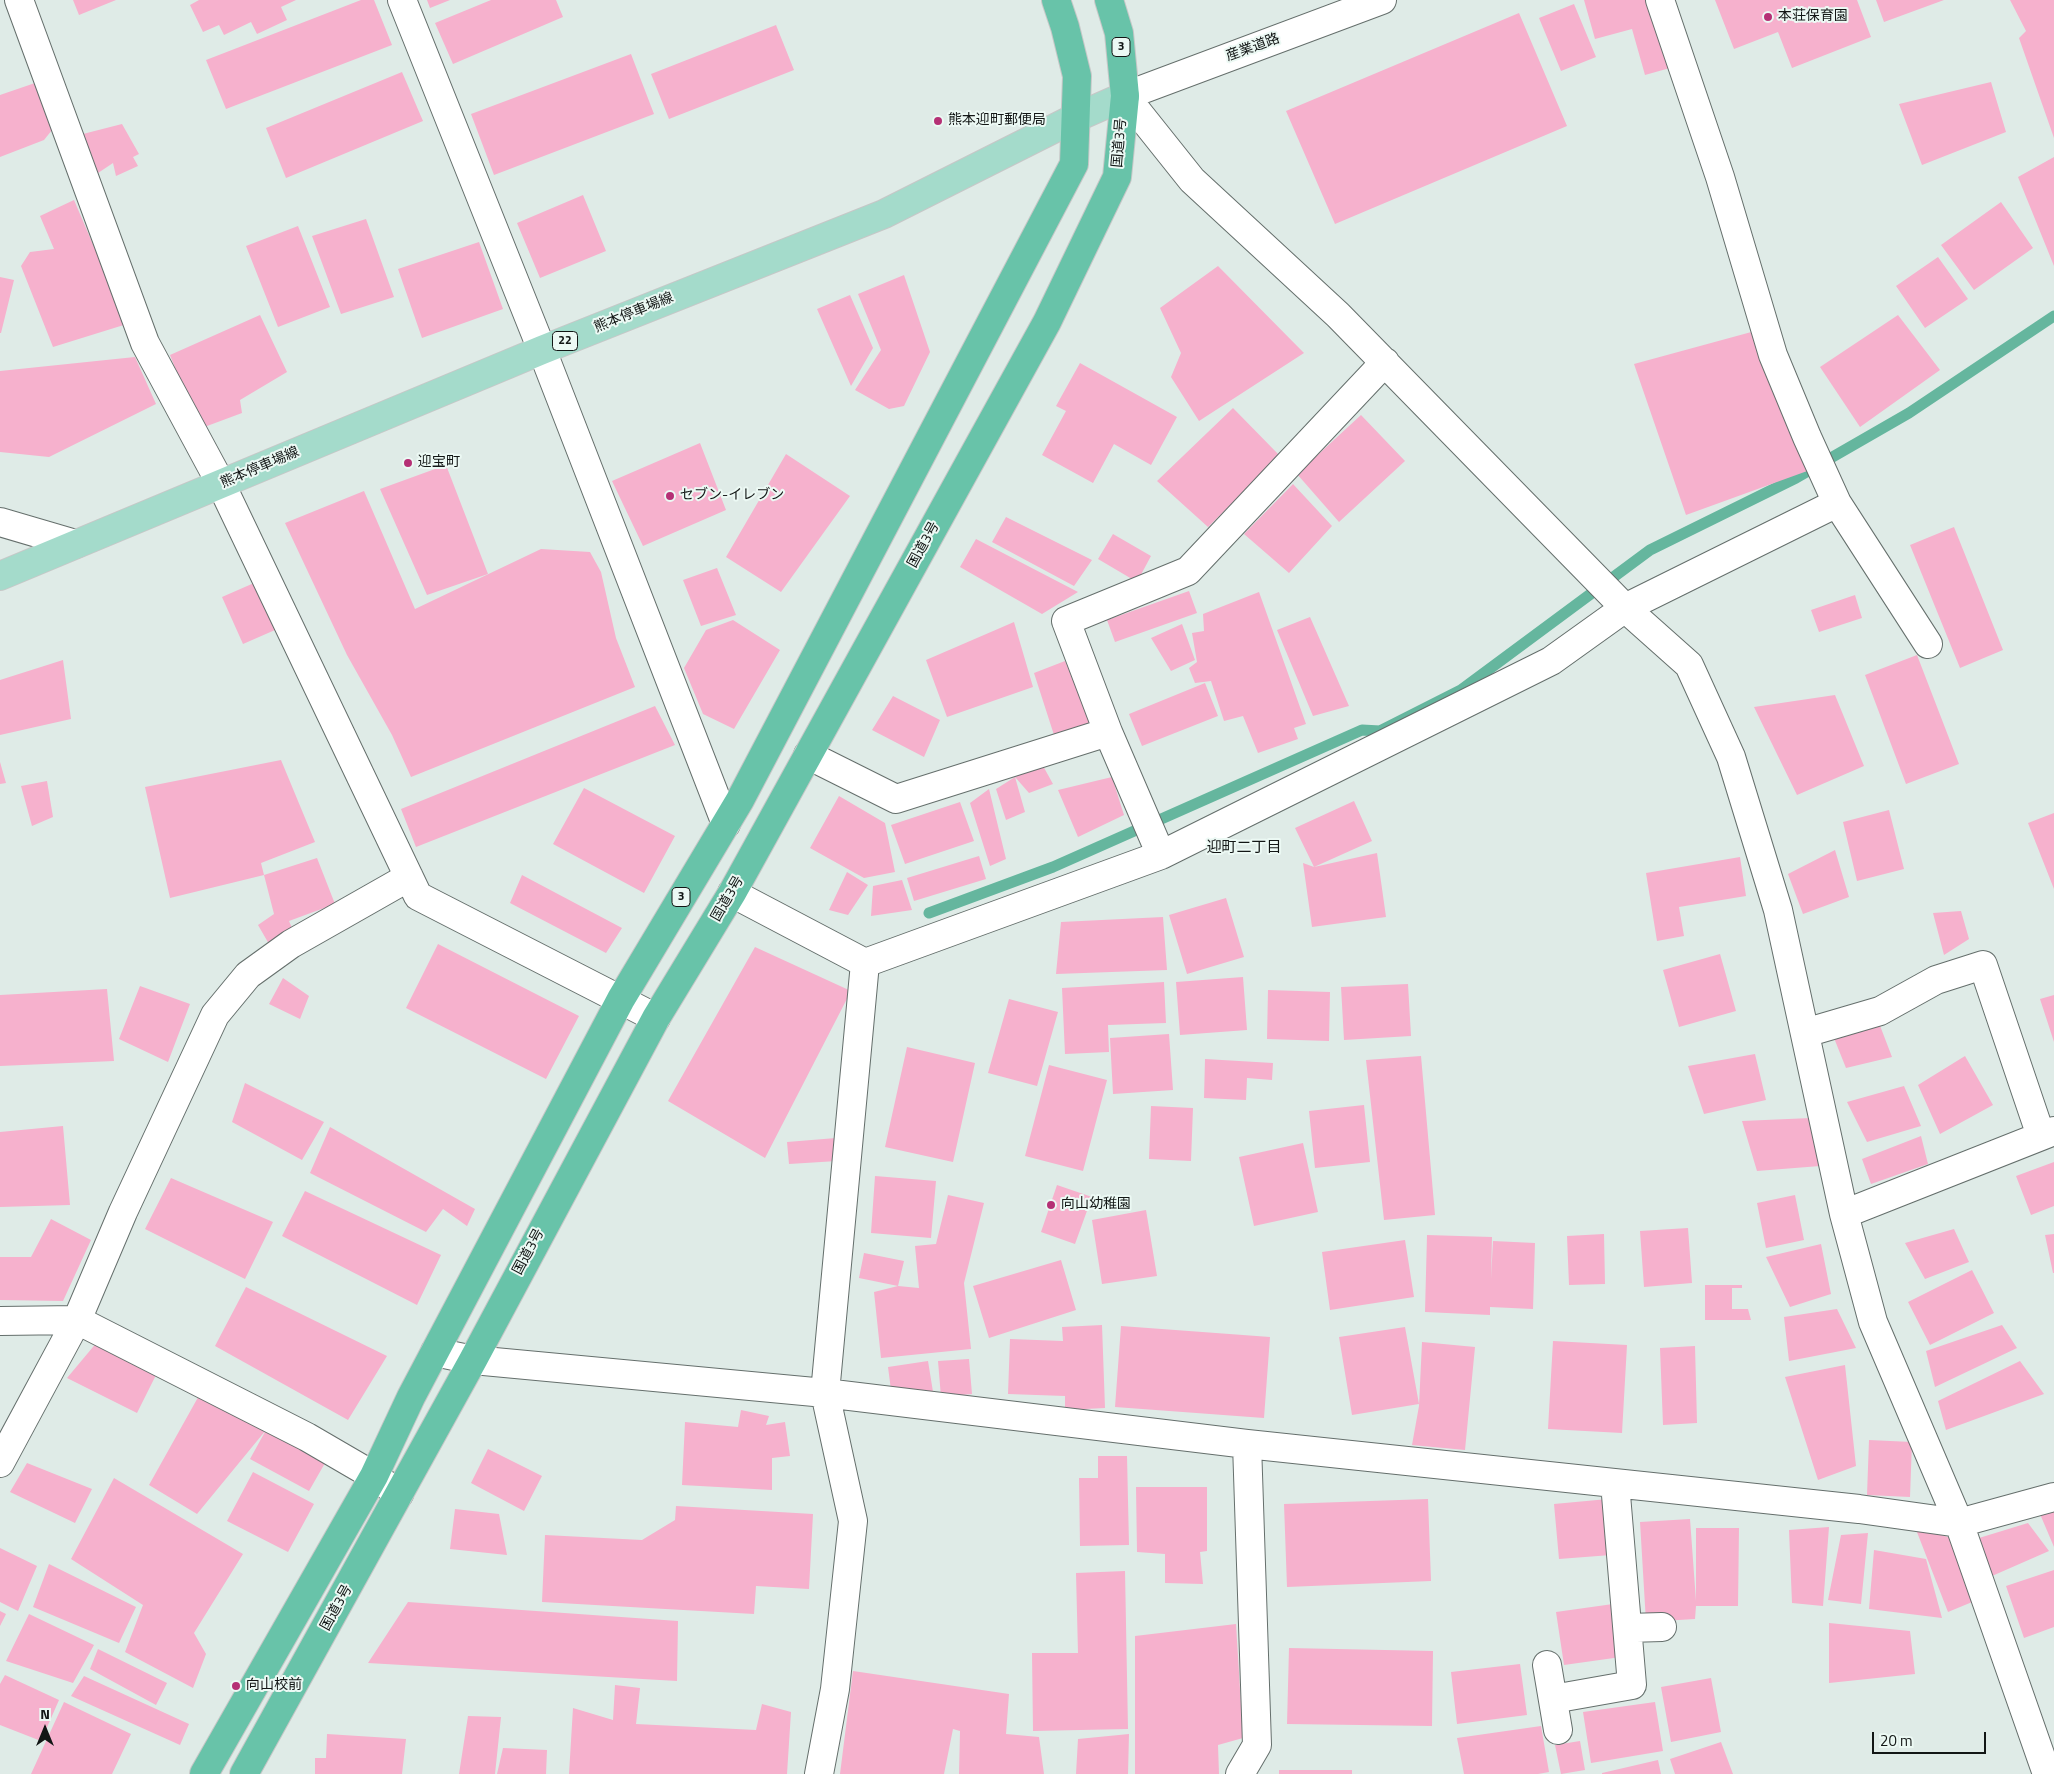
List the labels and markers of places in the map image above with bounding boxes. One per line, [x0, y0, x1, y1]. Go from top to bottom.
place label: 本荘保育園 [1778, 9, 1848, 25]
marker: 本荘保育園 [1762, 11, 1774, 23]
place label: 熊本迎町郵便局 [948, 113, 1046, 129]
marker: 熊本迎町郵便局 [932, 115, 944, 127]
place label: 迎宝町 [418, 455, 460, 471]
marker: 迎宝町 [402, 457, 414, 469]
place label: セブン-イレブン [680, 488, 784, 504]
marker: セブン-イレブン [664, 490, 676, 502]
place label: 向山幼稚園 [1061, 1197, 1131, 1213]
marker: 向山幼稚園 [1045, 1199, 1057, 1211]
place label: 向山校前 [246, 1678, 302, 1694]
marker: 向山校前 [230, 1680, 242, 1692]

